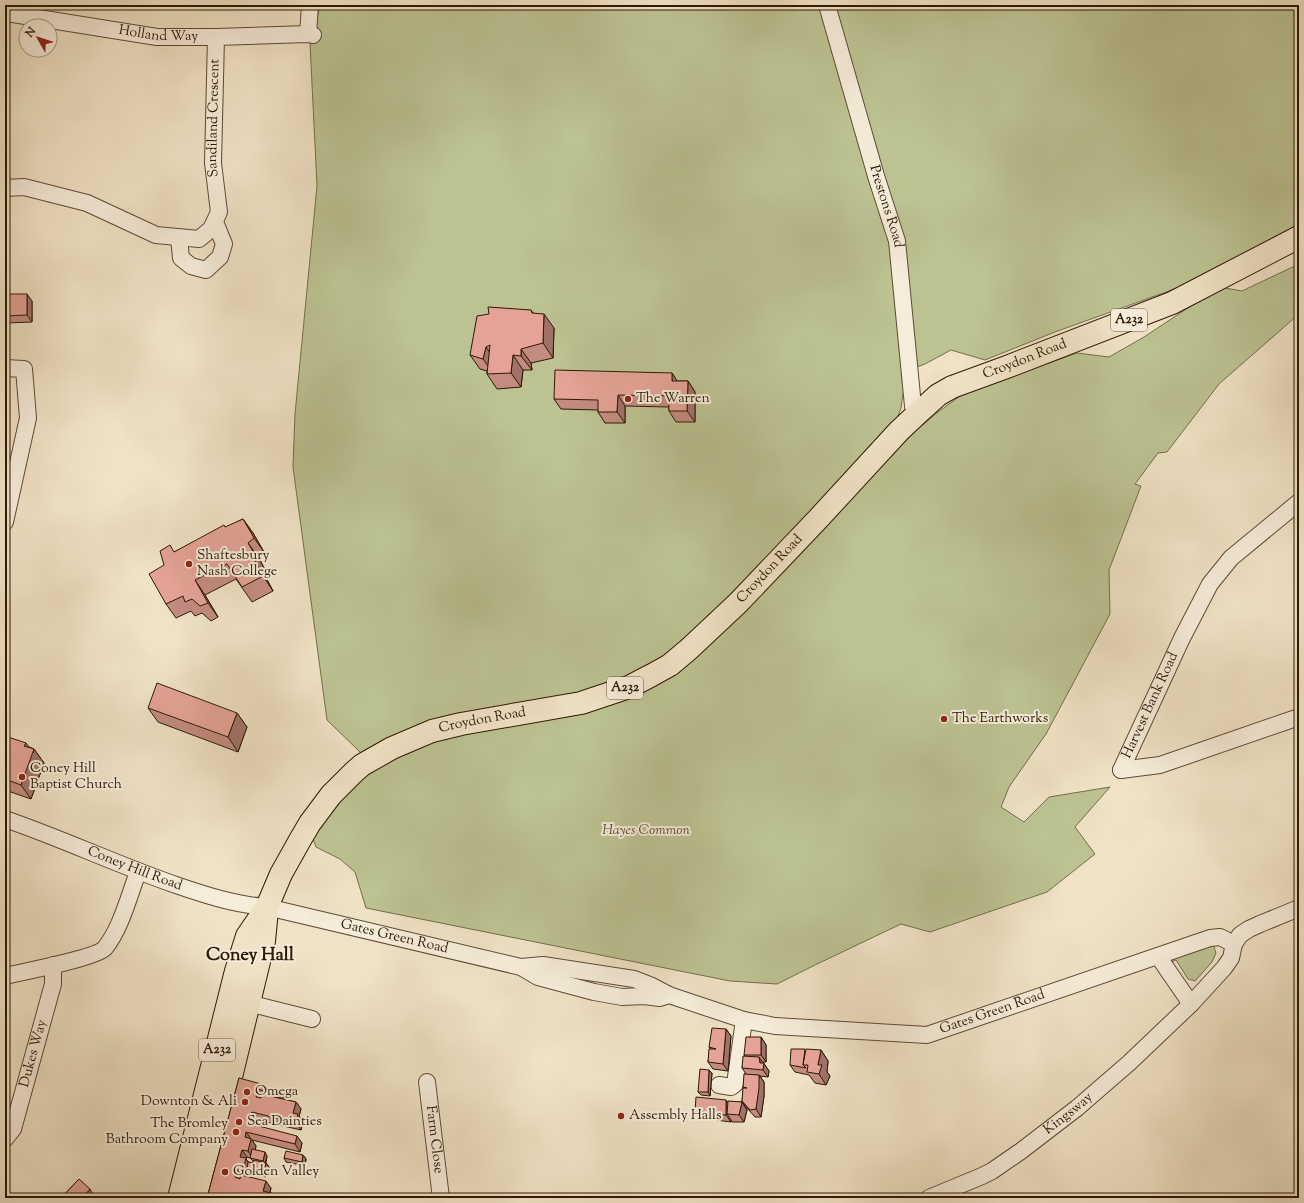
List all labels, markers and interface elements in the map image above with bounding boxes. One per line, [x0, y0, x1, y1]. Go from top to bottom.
north arrow [18, 18, 58, 58]
street label: Holland Way [117, 21, 198, 47]
text: N [21, 24, 40, 42]
street label: Sandiland Crescent [203, 58, 225, 178]
street label: Prestons Road [863, 163, 908, 249]
road number: A232 [1111, 309, 1147, 331]
street label: Croydon Road [980, 335, 1070, 385]
place label: The Warren [636, 389, 710, 409]
marker: The Warren [623, 394, 633, 404]
street label: Croydon Road [732, 530, 808, 608]
place label: Shaftesbury Nash College [197, 546, 277, 582]
marker: Shaftesbury Nash College [184, 559, 194, 569]
street label: Harvest Bank Road [1118, 649, 1184, 762]
road number: A232 [607, 677, 643, 699]
street label: Croydon Road [437, 703, 528, 739]
place label: The Earthworks [952, 709, 1048, 729]
marker: The Earthworks [939, 714, 949, 724]
place label: Coney Hill Baptist Church [30, 759, 122, 795]
marker: Coney Hill Baptist Church [17, 772, 27, 782]
park label: Hayes Common [602, 821, 690, 841]
street label: Coney Hill Road [84, 842, 185, 896]
street label: Gates Green Road [338, 915, 450, 959]
district label: Coney Hall [206, 943, 295, 969]
street label: Gates Green Road [937, 985, 1048, 1040]
street label: Dukes Way [15, 1017, 53, 1090]
road number: A232 [199, 1039, 235, 1061]
place label: Omega [255, 1082, 299, 1102]
marker: Omega [242, 1087, 252, 1097]
street label: Kingsway [1040, 1088, 1098, 1140]
place label: Downton & Ali [141, 1092, 237, 1112]
marker: Downton & Ali [240, 1097, 250, 1107]
street label: Farm Close [420, 1104, 448, 1175]
place label: Assembly Halls [629, 1106, 721, 1126]
marker: Assembly Halls [616, 1111, 626, 1121]
place label: Sea Dainties [247, 1112, 322, 1132]
place label: The Bromley Bathroom Company [106, 1114, 228, 1150]
marker: Sea Dainties [234, 1117, 244, 1127]
marker: The Bromley Bathroom Company [231, 1127, 241, 1137]
place label: Golden Valley [233, 1162, 319, 1182]
marker: Golden Valley [220, 1167, 230, 1177]

